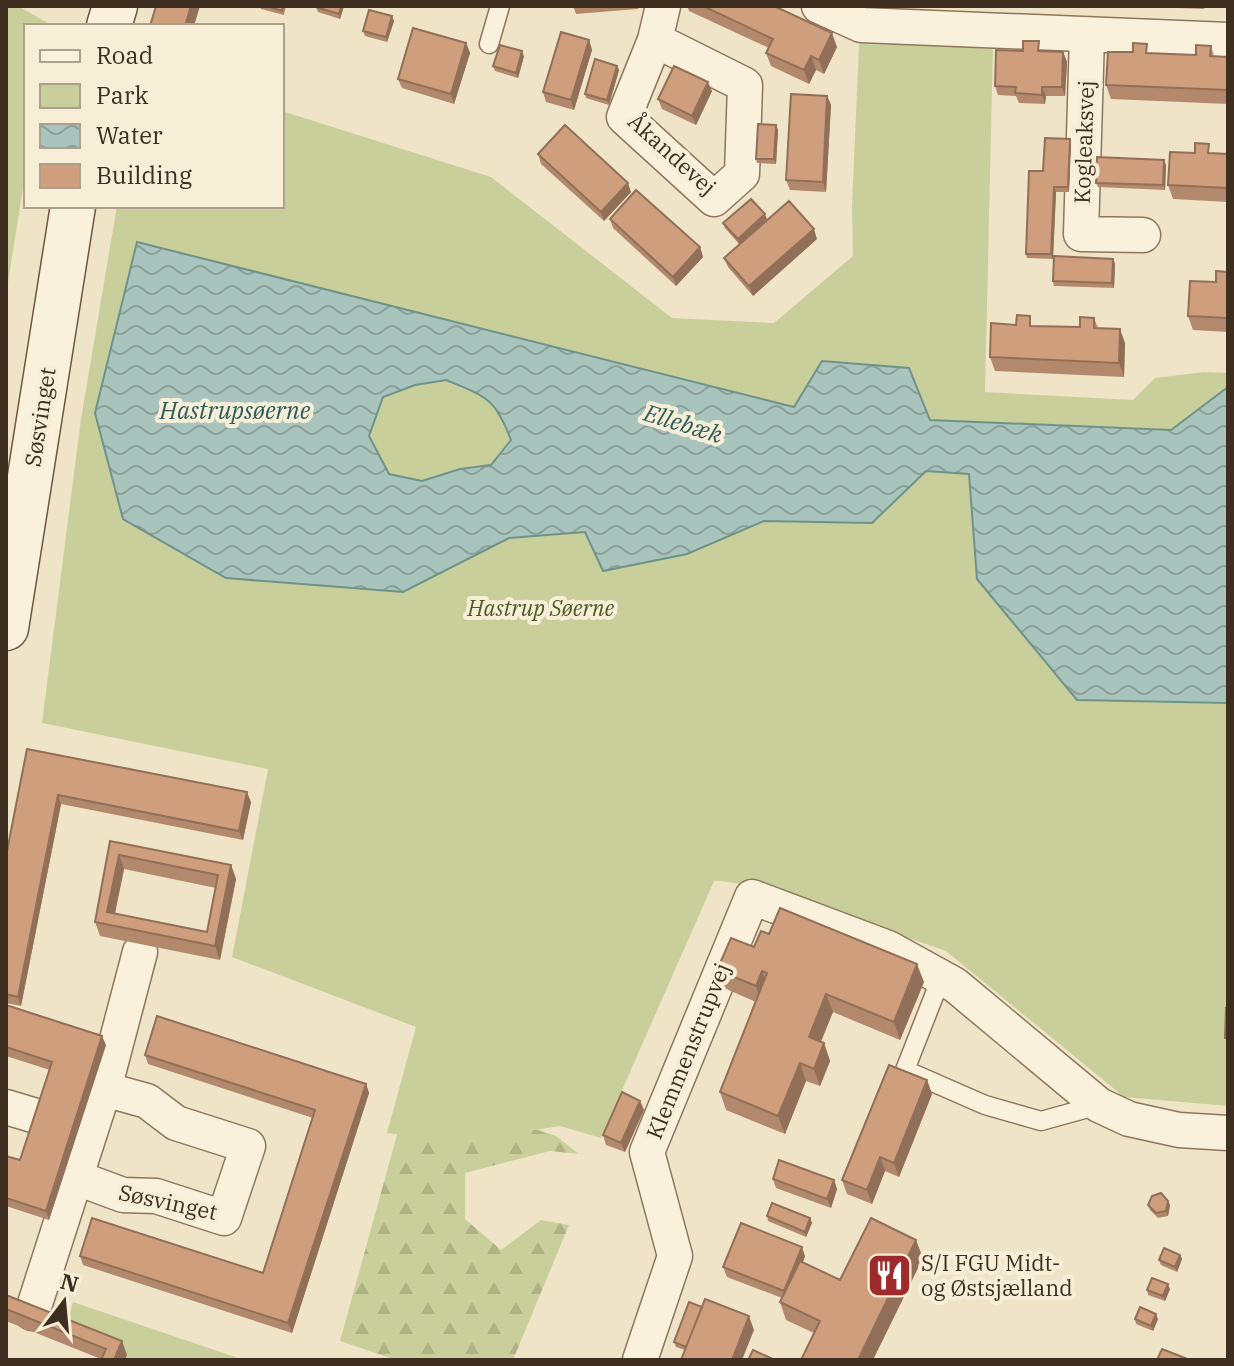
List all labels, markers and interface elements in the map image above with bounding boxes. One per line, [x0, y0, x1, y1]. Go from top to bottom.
legend [24, 24, 284, 208]
text: Road [96, 39, 153, 71]
text: Park [96, 79, 148, 111]
street label: Kogleaksvej [1067, 80, 1100, 204]
street label: Åkandevej [622, 106, 723, 201]
text: Water [96, 119, 163, 151]
text: Building [96, 159, 192, 191]
street label: Søsvinget [17, 365, 62, 469]
water label: Hastrupsøerne [159, 394, 311, 426]
water label: Ellebæk [639, 396, 727, 450]
park label: Hastrup Søerne [467, 593, 615, 622]
street label: Klemmenstrupvej [639, 959, 736, 1143]
street label: Søsvinget [116, 1177, 220, 1226]
place label: S/I FGU Midt- og Østsjælland [921, 1248, 1073, 1302]
restaurant icon: S/I FGU Midt- og Østsjælland [866, 1252, 914, 1300]
north arrow [24, 1262, 104, 1342]
text: N [57, 1266, 82, 1299]

